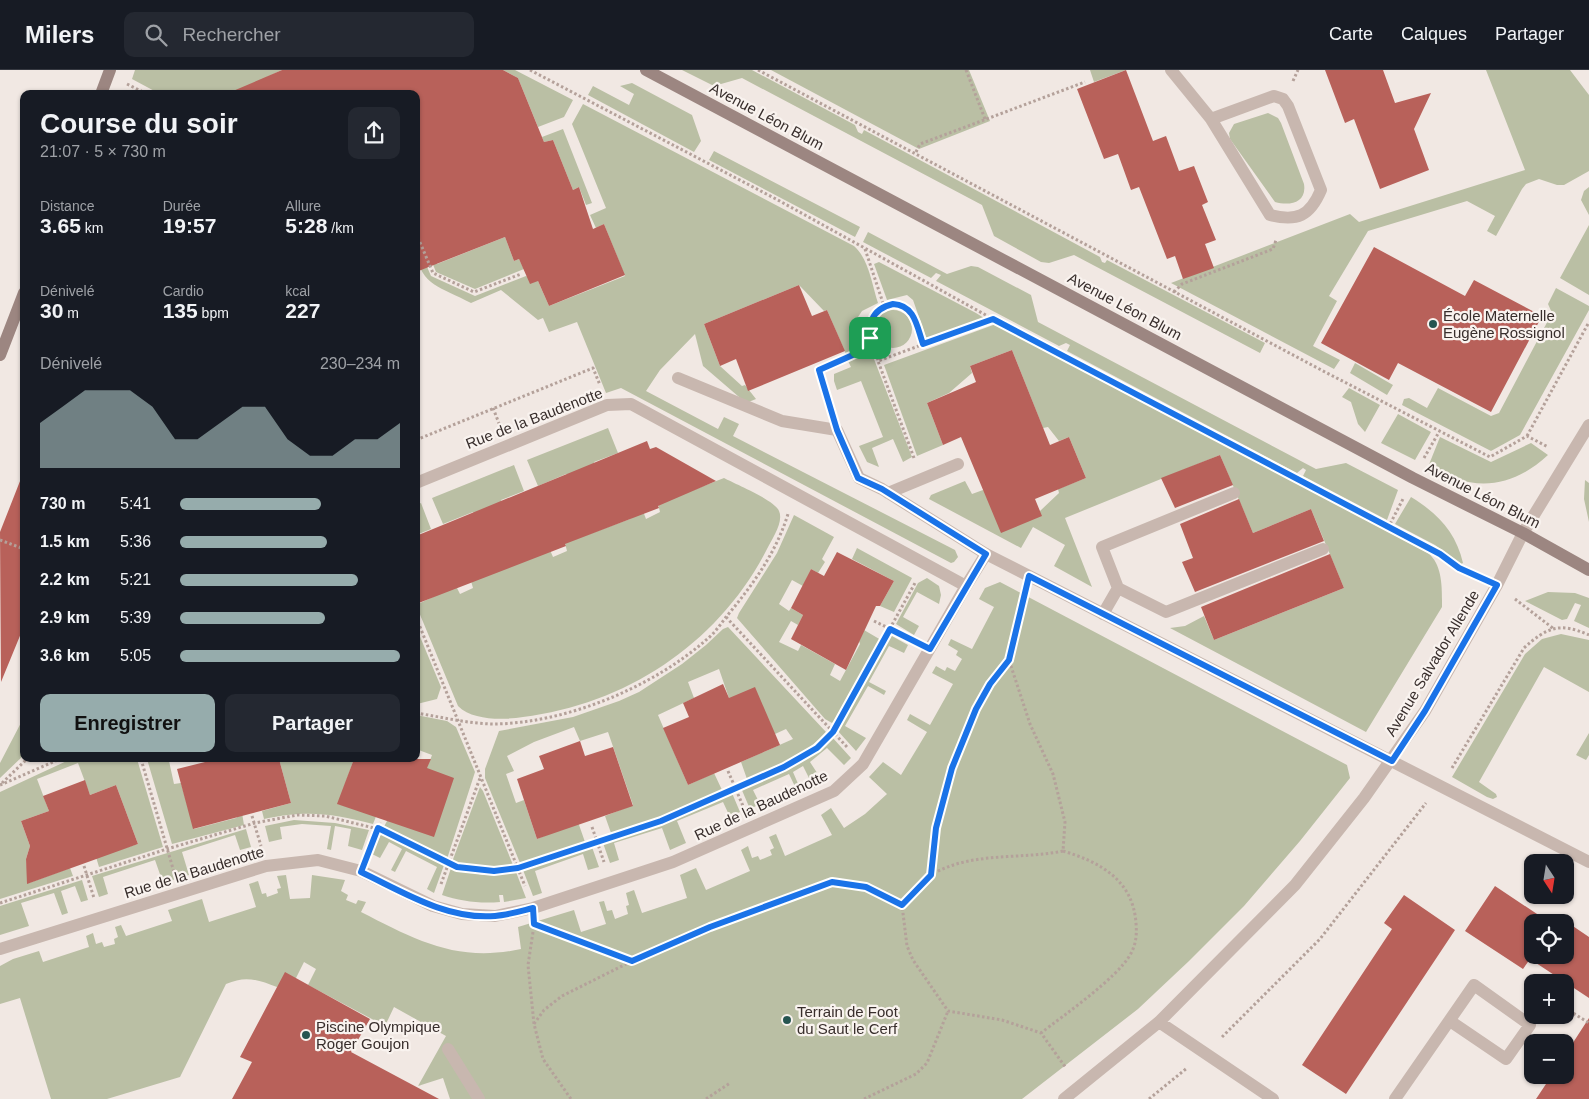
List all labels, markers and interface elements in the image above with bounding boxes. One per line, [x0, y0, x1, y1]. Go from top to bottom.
search box [124, 12, 474, 57]
text: Milers [25, 21, 94, 48]
icon: search [142, 21, 170, 49]
text: Rechercher [182, 24, 281, 45]
text: Carte [1329, 24, 1373, 44]
text: Calques [1401, 24, 1467, 44]
text: Partager [1495, 24, 1564, 44]
street label: Avenue Léon Blum [707, 79, 827, 153]
button: share [348, 107, 400, 159]
text: Course du soir [40, 108, 238, 139]
text: 21:07 · 5 × 730 m [40, 143, 166, 160]
text: Distance [40, 198, 94, 214]
text: Durée [163, 198, 201, 214]
text: Allure [285, 198, 321, 214]
text: 3.65 [40, 214, 81, 237]
text: 19:57 [163, 214, 216, 237]
text: 5:28 [285, 214, 327, 237]
text: km [81, 220, 103, 236]
text: /km [327, 220, 354, 236]
street label: Avenue Léon Blum [1065, 269, 1185, 343]
text: Dénivelé [40, 283, 94, 299]
text: Cardio [163, 283, 204, 299]
text: kcal [285, 283, 310, 299]
text: 30 [40, 299, 63, 322]
text: 135 [163, 299, 198, 322]
text: 227 [285, 299, 320, 322]
text: m [63, 305, 79, 321]
text: bpm [198, 305, 229, 321]
place label: École Maternelle Eugène Rossignol [1443, 307, 1565, 341]
pin [849, 317, 891, 359]
marker: École Maternelle Eugène Rossignol [1427, 318, 1439, 330]
icon: arrive [856, 324, 884, 352]
text: Dénivelé [40, 355, 102, 372]
text: 230–234 m [320, 355, 400, 372]
street label: Rue de la Baudenotte [463, 384, 605, 452]
street label: Avenue Léon Blum [1423, 459, 1543, 531]
text: 730 m [40, 495, 85, 512]
text: 5:41 [120, 495, 151, 512]
text: 1.5 km [40, 533, 90, 550]
text: 5:36 [120, 533, 151, 550]
text: 2.2 km [40, 571, 90, 588]
text: 5:21 [120, 571, 151, 588]
street label: Avenue Salvador Allende [1382, 587, 1482, 739]
text: 2.9 km [40, 609, 90, 626]
text: 5:39 [120, 609, 151, 626]
text: 3.6 km [40, 647, 90, 664]
text: 5:05 [120, 647, 151, 664]
button: Enregistrer [40, 694, 215, 752]
button: Partager [225, 694, 400, 752]
street label: Rue de la Baudenotte [692, 767, 830, 843]
street label: Rue de la Baudenotte [122, 843, 266, 901]
north arrow [1524, 854, 1574, 904]
map controls [1524, 854, 1574, 1084]
button: locate [1524, 914, 1574, 964]
button: + [1524, 974, 1574, 1024]
place label: Terrain de Foot du Saut le Cerf [797, 1003, 899, 1037]
marker: Terrain de Foot du Saut le Cerf [781, 1014, 793, 1026]
place label: Piscine Olympique Roger Goujon [316, 1018, 440, 1052]
marker: Piscine Olympique Roger Goujon [300, 1029, 312, 1041]
button: − [1524, 1034, 1574, 1084]

